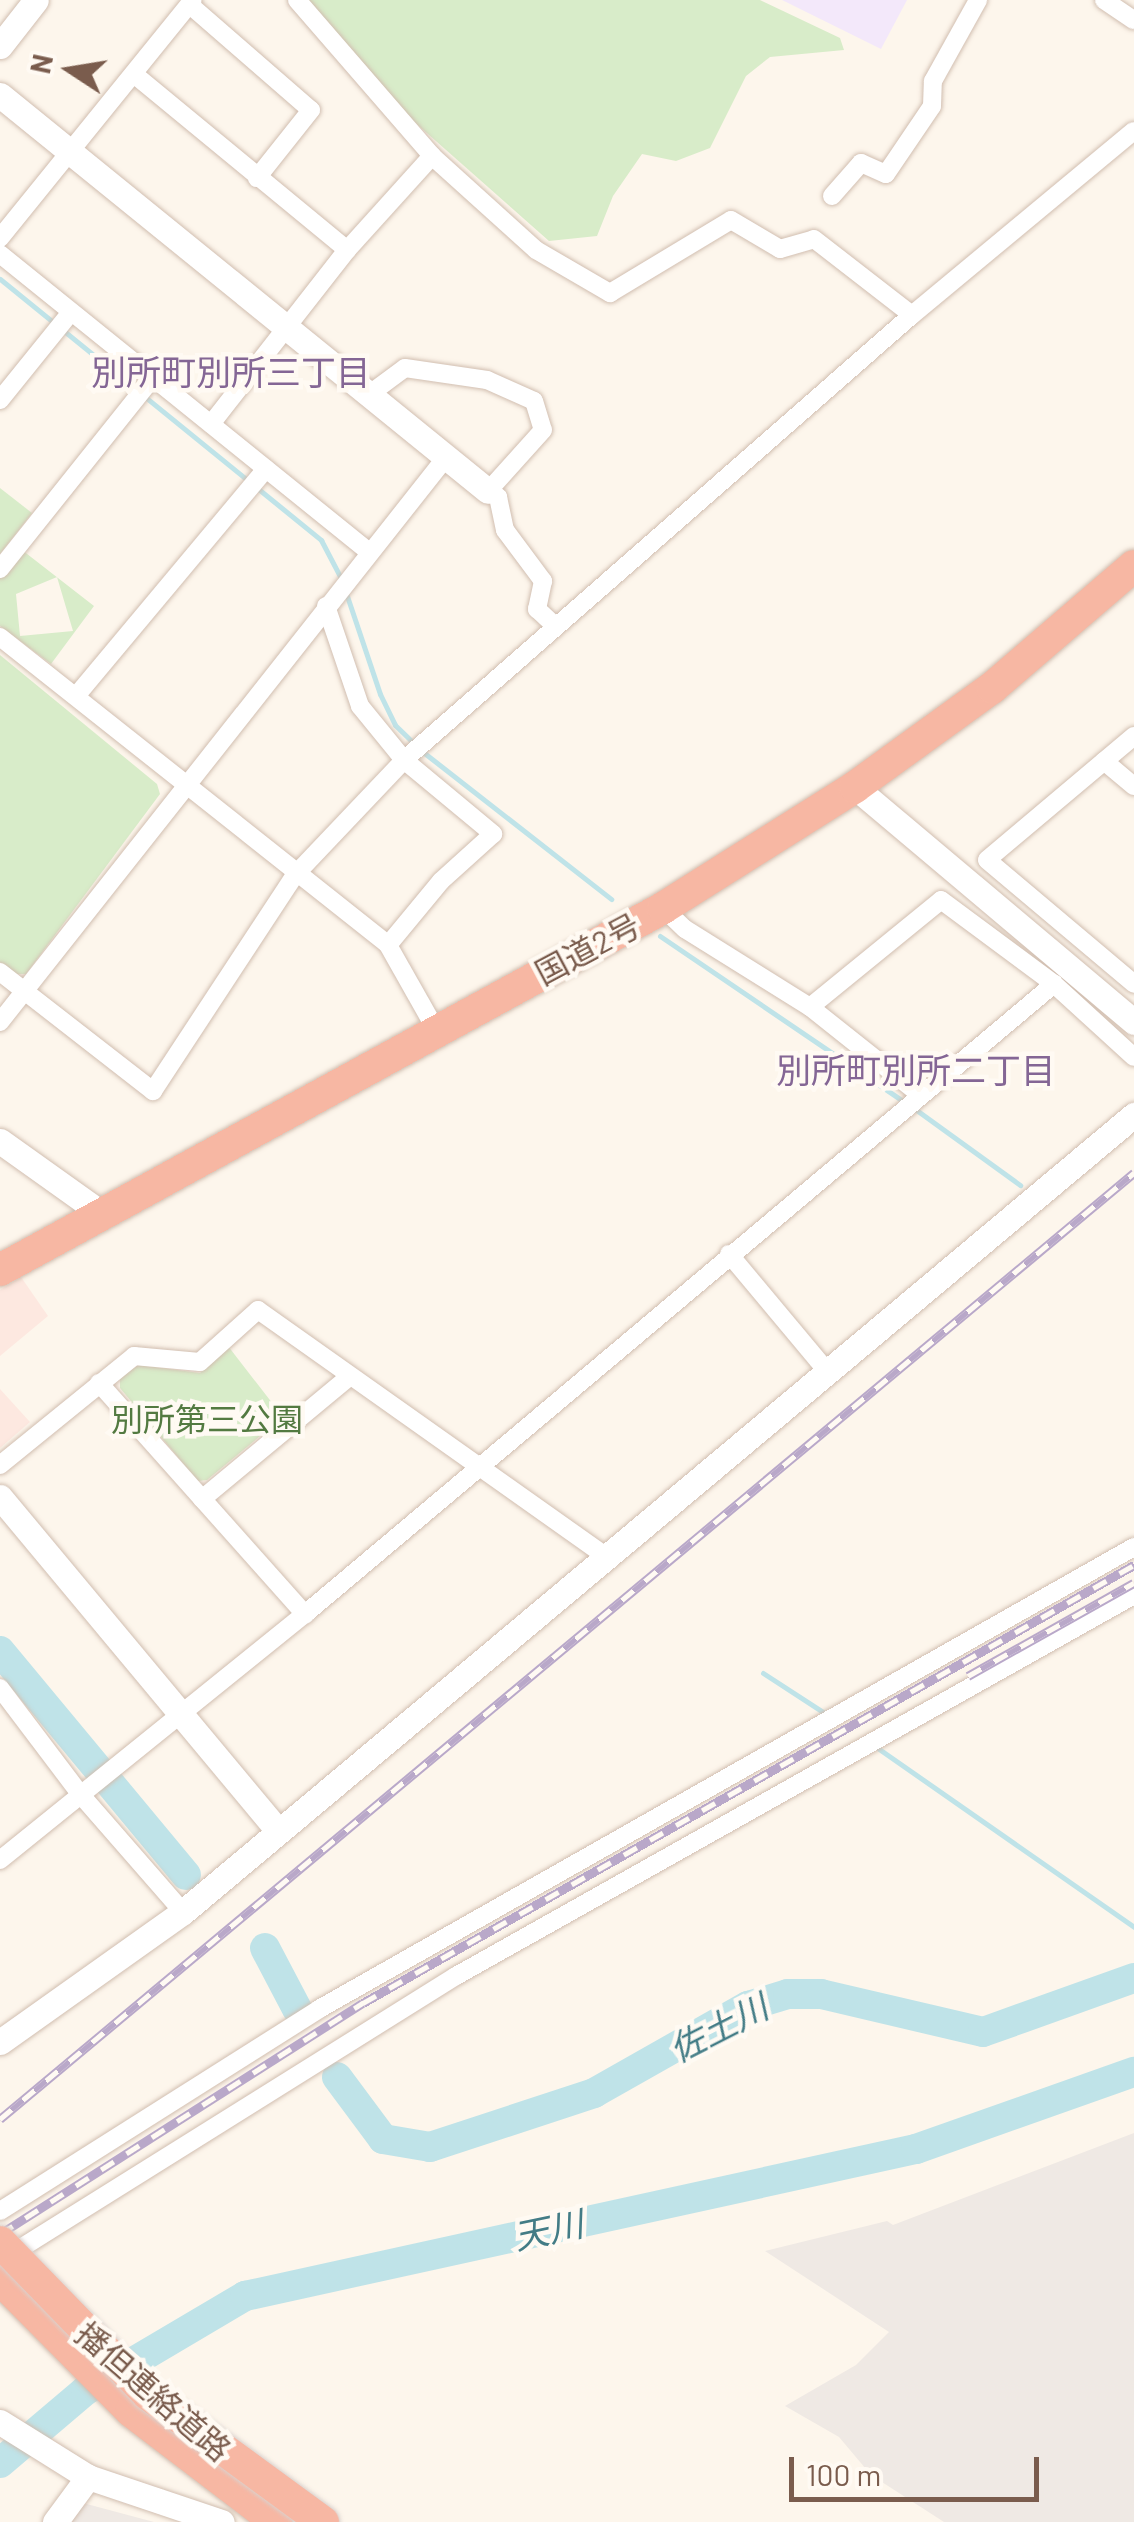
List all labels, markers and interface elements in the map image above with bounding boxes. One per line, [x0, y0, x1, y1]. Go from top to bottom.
north arrow [20, 20, 120, 120]
text: N [22, 51, 59, 76]
district label: 別所町別所三丁目 [91, 350, 371, 392]
street label: 国道2号 [528, 904, 646, 992]
district label: 別所町別所二丁目 [776, 1048, 1056, 1090]
park label: 別所第三公園 [111, 1399, 303, 1437]
water label: 佐土川 [662, 1984, 774, 2070]
water label: 天川 [509, 2201, 587, 2257]
street label: 播但連絡道路 [69, 2314, 239, 2468]
scale bar [794, 2437, 1044, 2499]
text: 100 m [806, 2456, 881, 2492]

